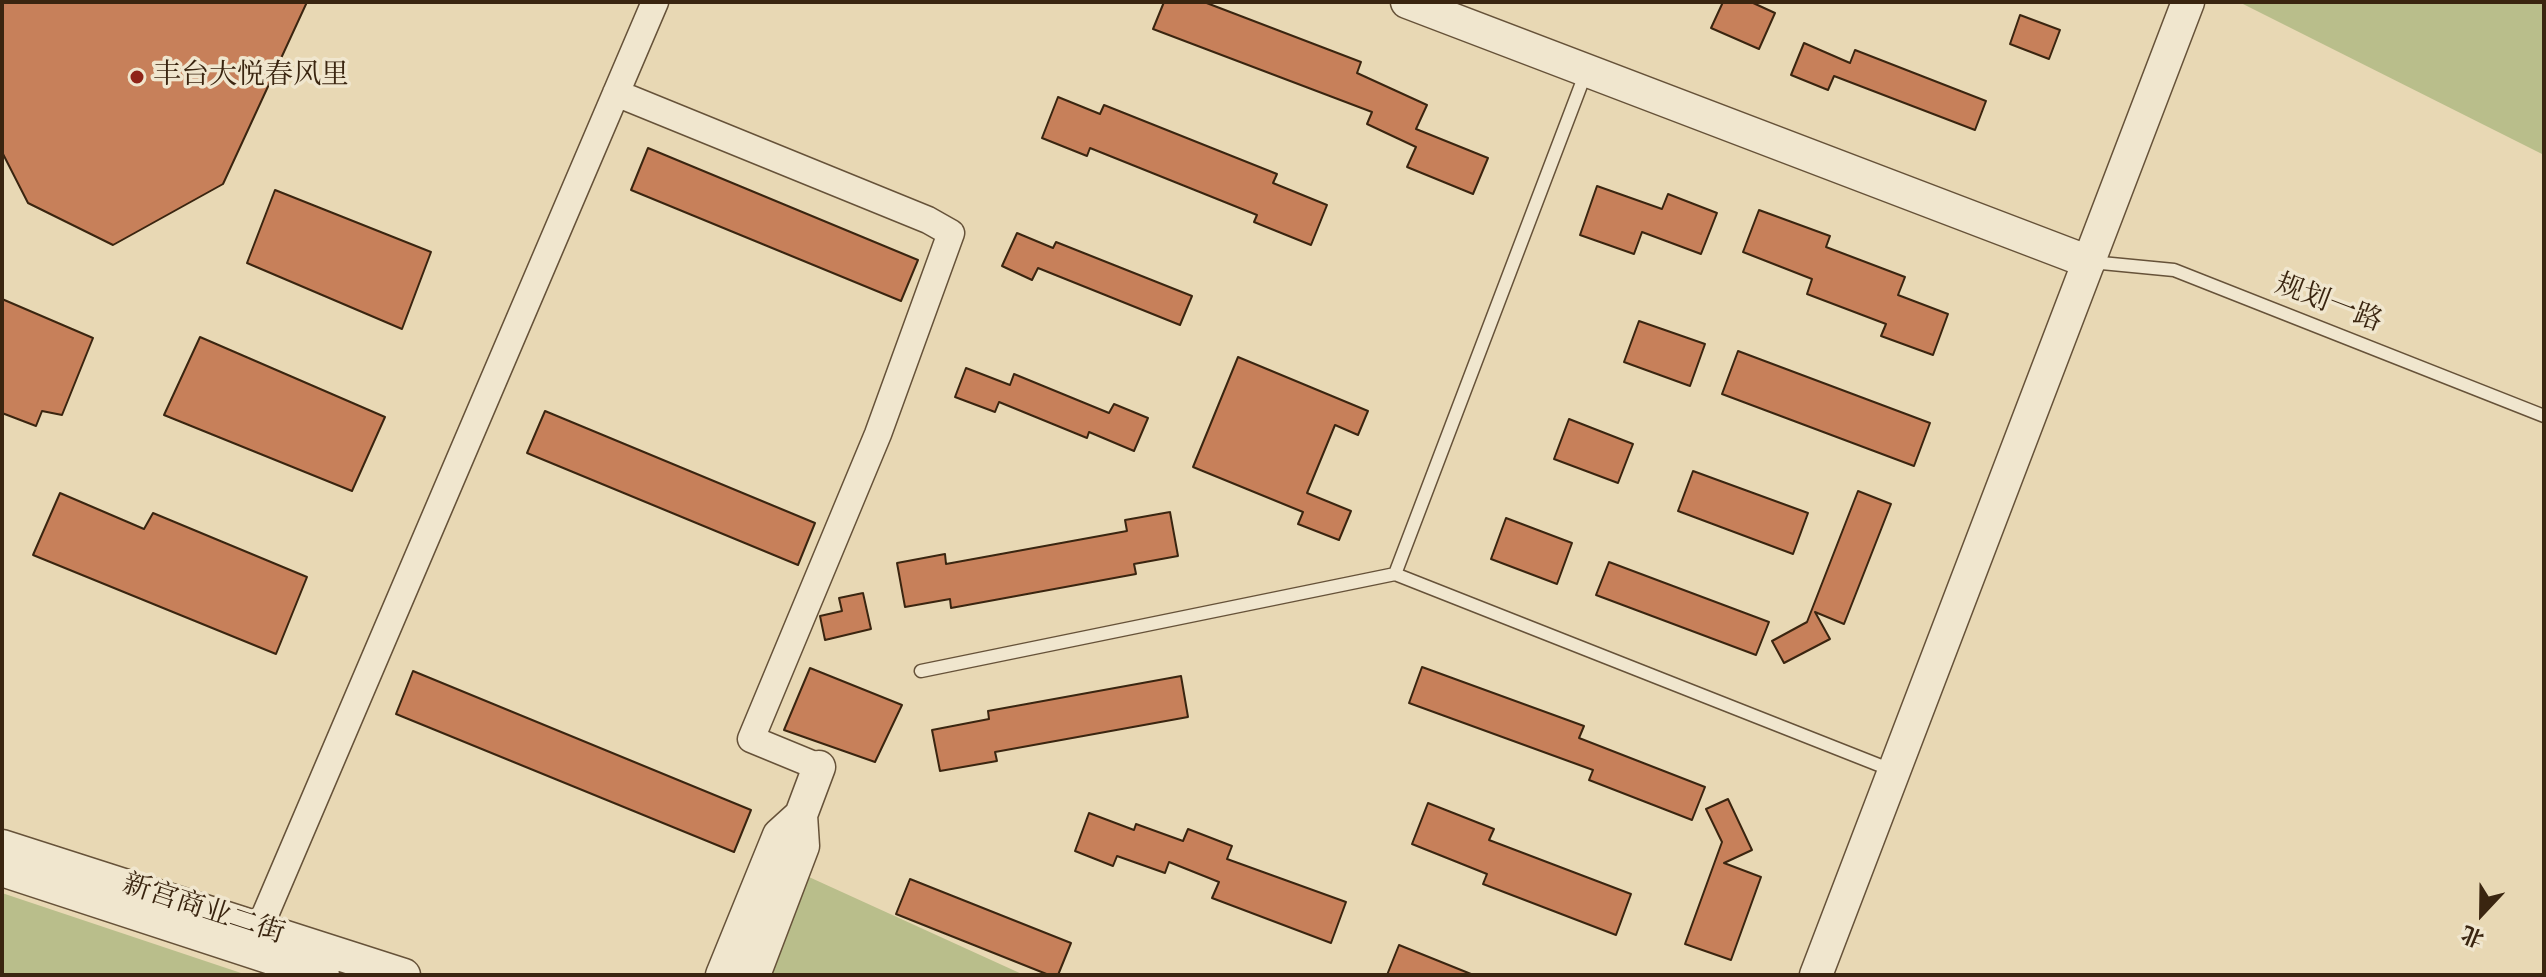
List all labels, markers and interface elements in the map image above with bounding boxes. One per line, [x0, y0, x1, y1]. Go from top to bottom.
place label: 丰台大悦春风里 [153, 60, 349, 94]
marker: 丰台大悦春风里 [128, 68, 146, 86]
street label: 规划一路 [2270, 269, 2386, 341]
street label: 新宫商业二街 [118, 869, 288, 953]
north arrow [2442, 873, 2522, 953]
text: 北 [2458, 918, 2488, 952]

